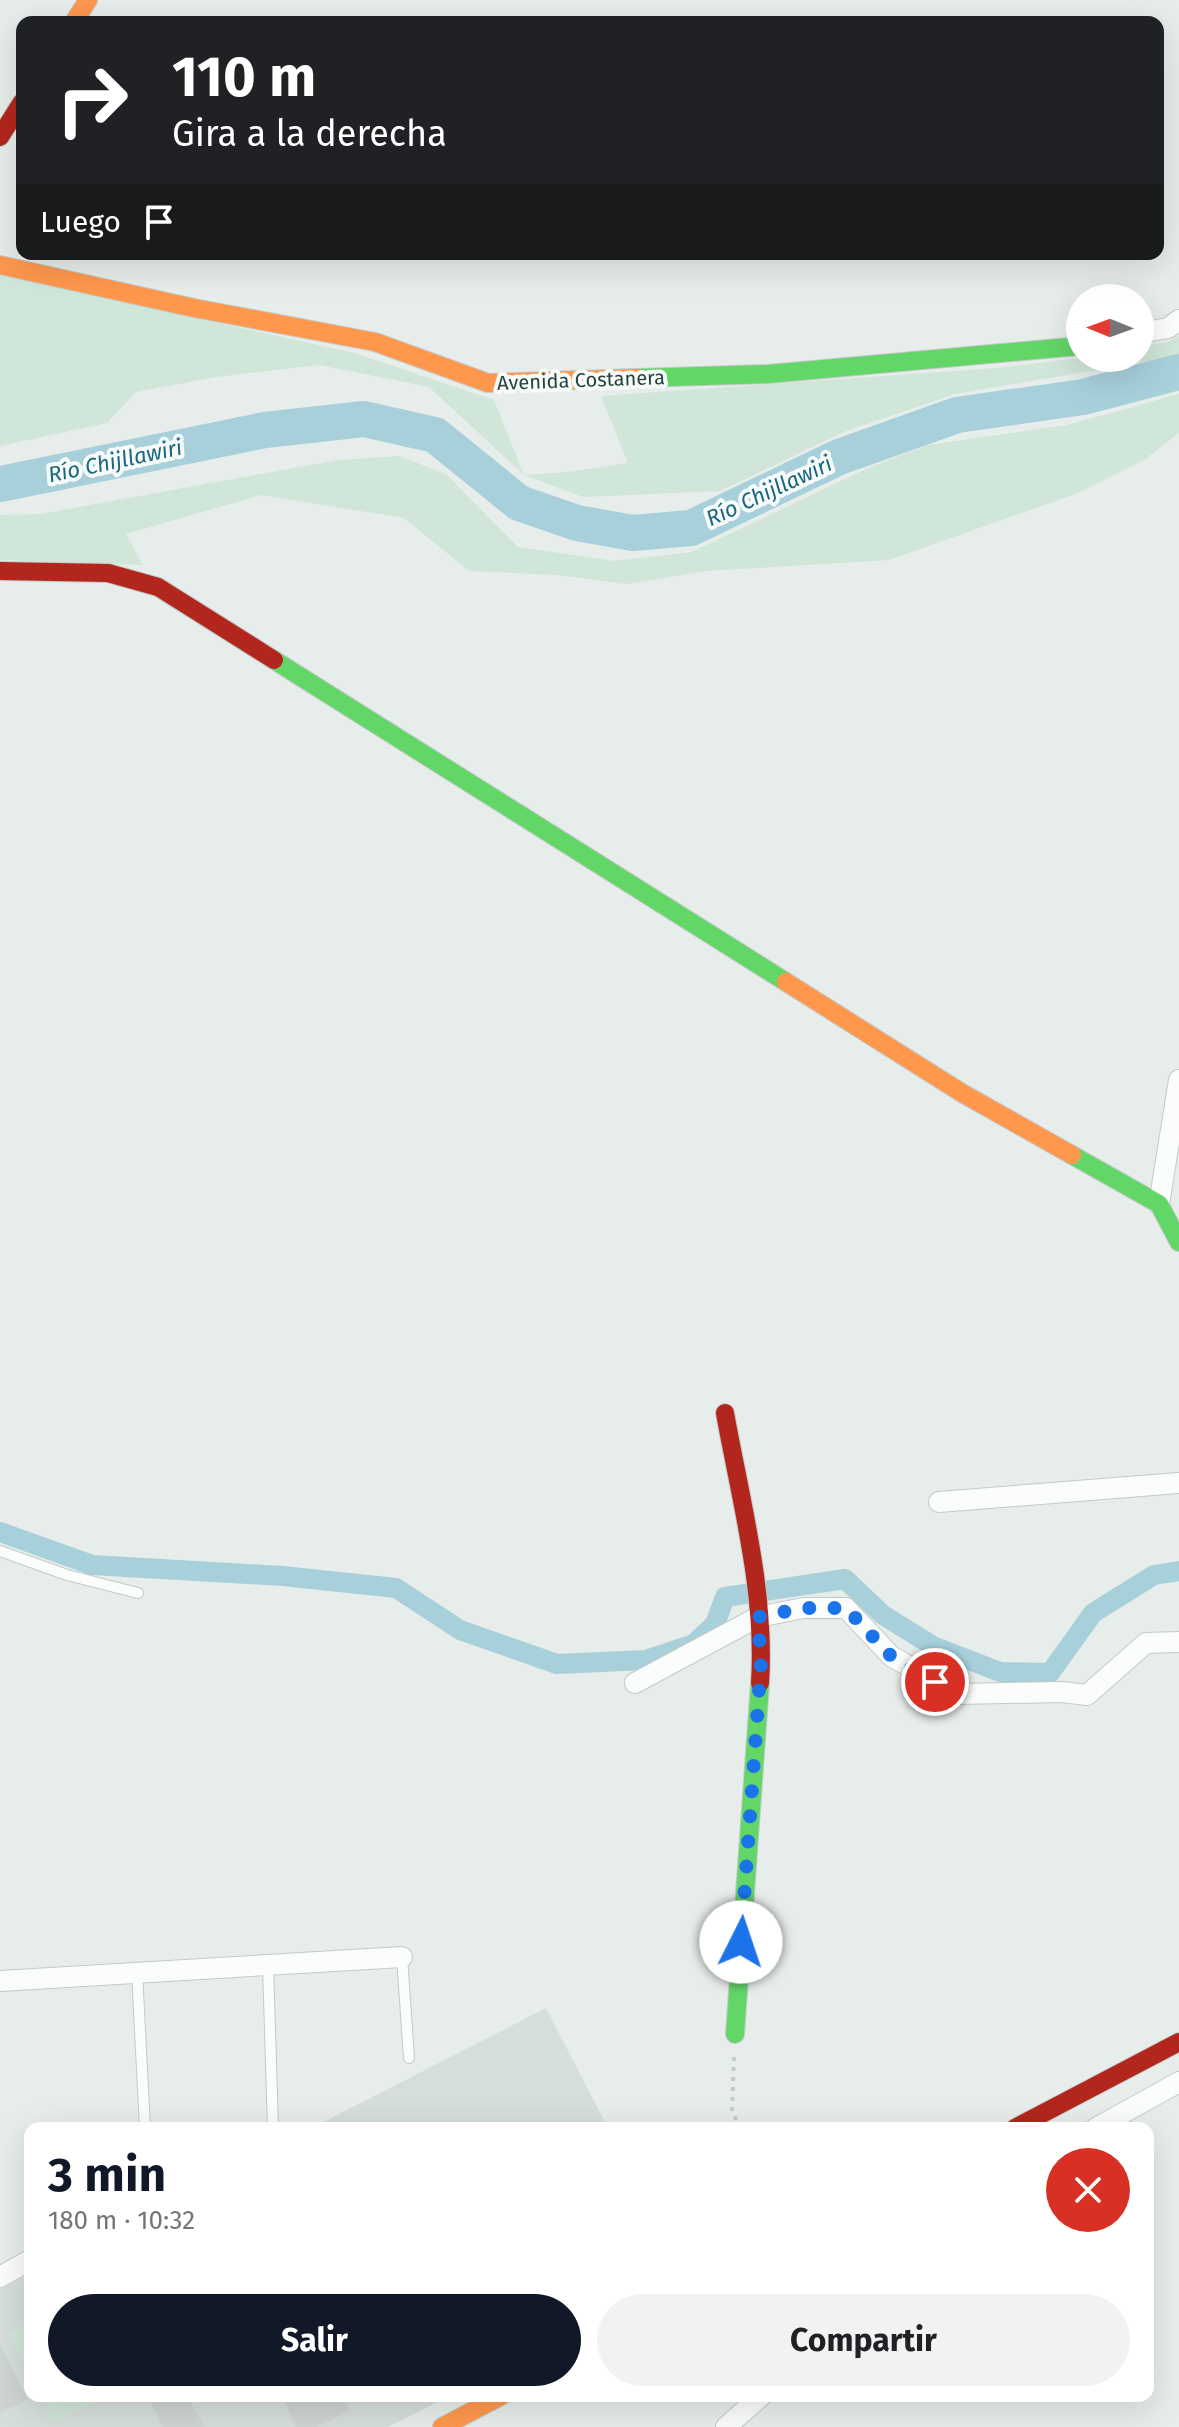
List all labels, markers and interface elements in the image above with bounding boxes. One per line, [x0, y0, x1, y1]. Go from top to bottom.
text: 110 m [172, 44, 316, 111]
icon: right [40, 48, 144, 152]
text: Gira a la derecha [172, 112, 447, 156]
icon: arrive [137, 200, 181, 244]
text: Luego [40, 204, 121, 240]
north arrow [1066, 284, 1154, 372]
map controls [1066, 284, 1154, 372]
street label: Avenida Costanera [497, 365, 665, 395]
water label: Río Chijllawiri [46, 434, 184, 488]
water label: Río Chijllawiri [702, 450, 836, 532]
pin [901, 1648, 969, 1716]
icon: arrive [913, 1660, 957, 1704]
position arrow [699, 1900, 783, 1984]
text: 3 min [48, 2146, 166, 2204]
button: close [1046, 2148, 1130, 2232]
text: 180 m · 10:32 [48, 2205, 195, 2236]
button: Salir [48, 2294, 581, 2386]
button: Compartir [597, 2294, 1130, 2386]

